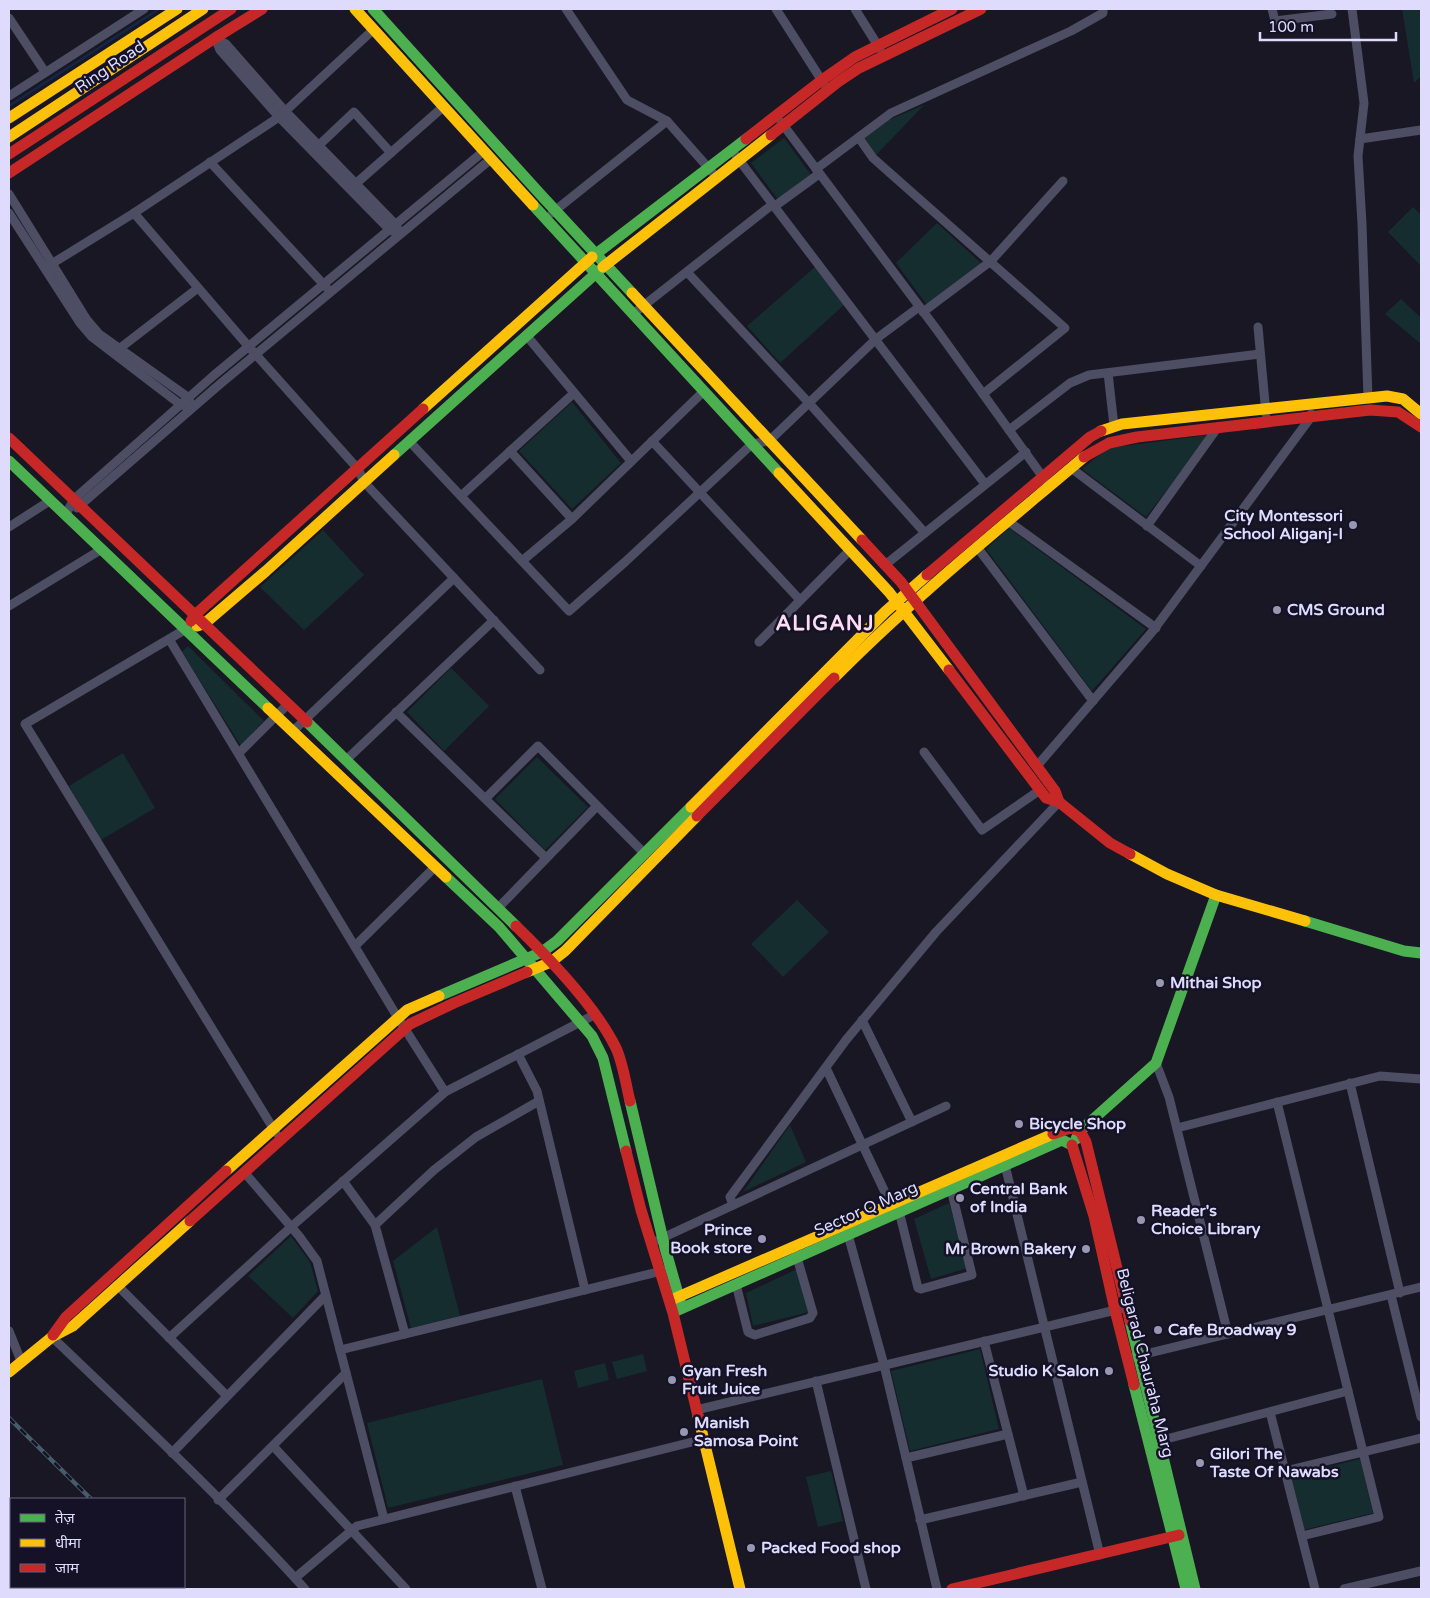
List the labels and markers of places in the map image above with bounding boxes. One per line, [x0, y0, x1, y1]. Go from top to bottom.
place label: City Montessori School Aliganj-I [1223, 506, 1343, 544]
marker: City Montessori School Aliganj-I [1347, 519, 1359, 531]
place label: CMS Ground [1287, 600, 1385, 620]
marker: CMS Ground [1271, 604, 1283, 616]
place label: Mithai Shop [1170, 973, 1262, 993]
marker: Mithai Shop [1154, 977, 1166, 989]
place label: Bicycle Shop [1029, 1114, 1126, 1134]
marker: Bicycle Shop [1013, 1118, 1025, 1130]
place label: Central Bank of India [970, 1179, 1068, 1217]
marker: Central Bank of India [954, 1192, 966, 1204]
place label: Reader's Choice Library [1151, 1201, 1261, 1239]
marker: Reader's Choice Library [1135, 1214, 1147, 1226]
place label: Prince Book store [670, 1220, 752, 1258]
marker: Prince Book store [756, 1233, 768, 1245]
place label: Mr Brown Bakery [945, 1239, 1076, 1259]
marker: Mr Brown Bakery [1080, 1243, 1092, 1255]
place label: Cafe Broadway 9 [1168, 1320, 1297, 1340]
marker: Cafe Broadway 9 [1152, 1324, 1164, 1336]
place label: Gyan Fresh Fruit Juice [682, 1361, 767, 1399]
place label: Studio K Salon [988, 1361, 1099, 1381]
marker: Studio K Salon [1103, 1365, 1115, 1377]
marker: Gyan Fresh Fruit Juice [666, 1374, 678, 1386]
place label: Manish Samosa Point [694, 1413, 799, 1451]
marker: Manish Samosa Point [678, 1426, 690, 1438]
place label: Gilori The Taste Of Nawabs [1209, 1444, 1339, 1482]
marker: Gilori The Taste Of Nawabs [1194, 1457, 1206, 1469]
place label: Packed Food shop [761, 1538, 901, 1558]
marker: Packed Food shop [745, 1542, 757, 1554]

